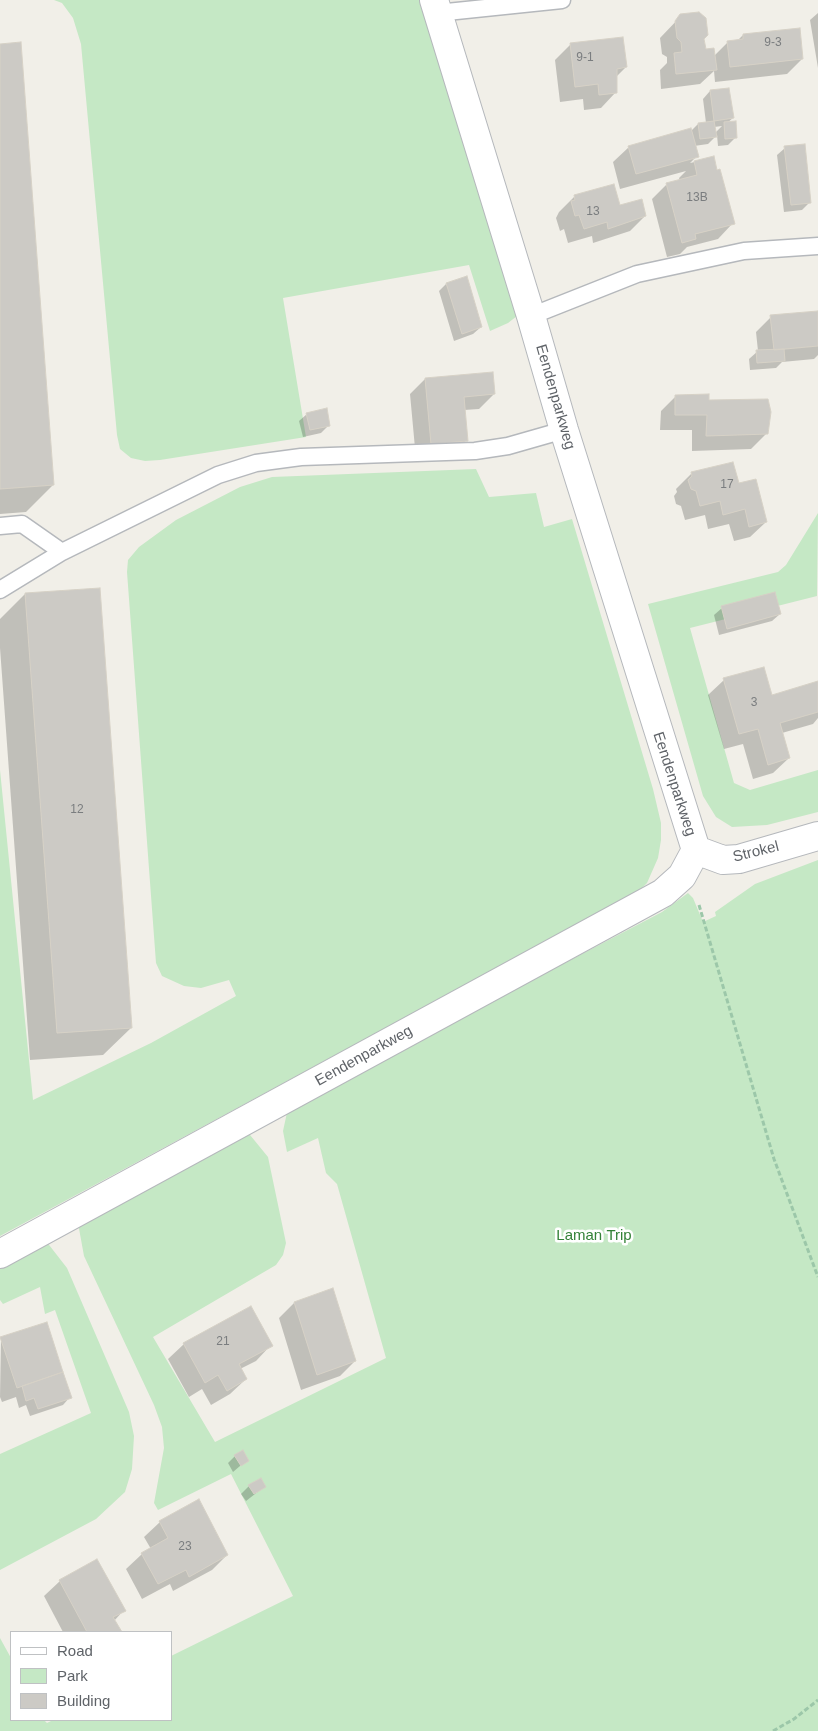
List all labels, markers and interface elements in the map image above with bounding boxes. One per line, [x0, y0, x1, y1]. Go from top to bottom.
house number: 9-3 [764, 36, 782, 50]
house number: 9-1 [576, 51, 594, 65]
house number: 13B [686, 191, 708, 205]
house number: 13 [586, 205, 600, 219]
street label: Eendenparkweg [531, 342, 579, 452]
house number: 17 [720, 478, 734, 492]
house number: 3 [751, 696, 757, 710]
street label: Eendenparkweg [649, 730, 699, 838]
house number: 12 [70, 803, 84, 817]
street label: Strokel [731, 838, 781, 866]
street label: Eendenparkweg [312, 1022, 416, 1090]
park label: Laman Trip [556, 1227, 632, 1245]
house number: 21 [216, 1335, 230, 1349]
house number: 23 [178, 1540, 192, 1554]
legend [10, 1631, 172, 1721]
text: Road [57, 1642, 93, 1659]
text: Park [57, 1667, 88, 1684]
text: Building [57, 1692, 110, 1709]

